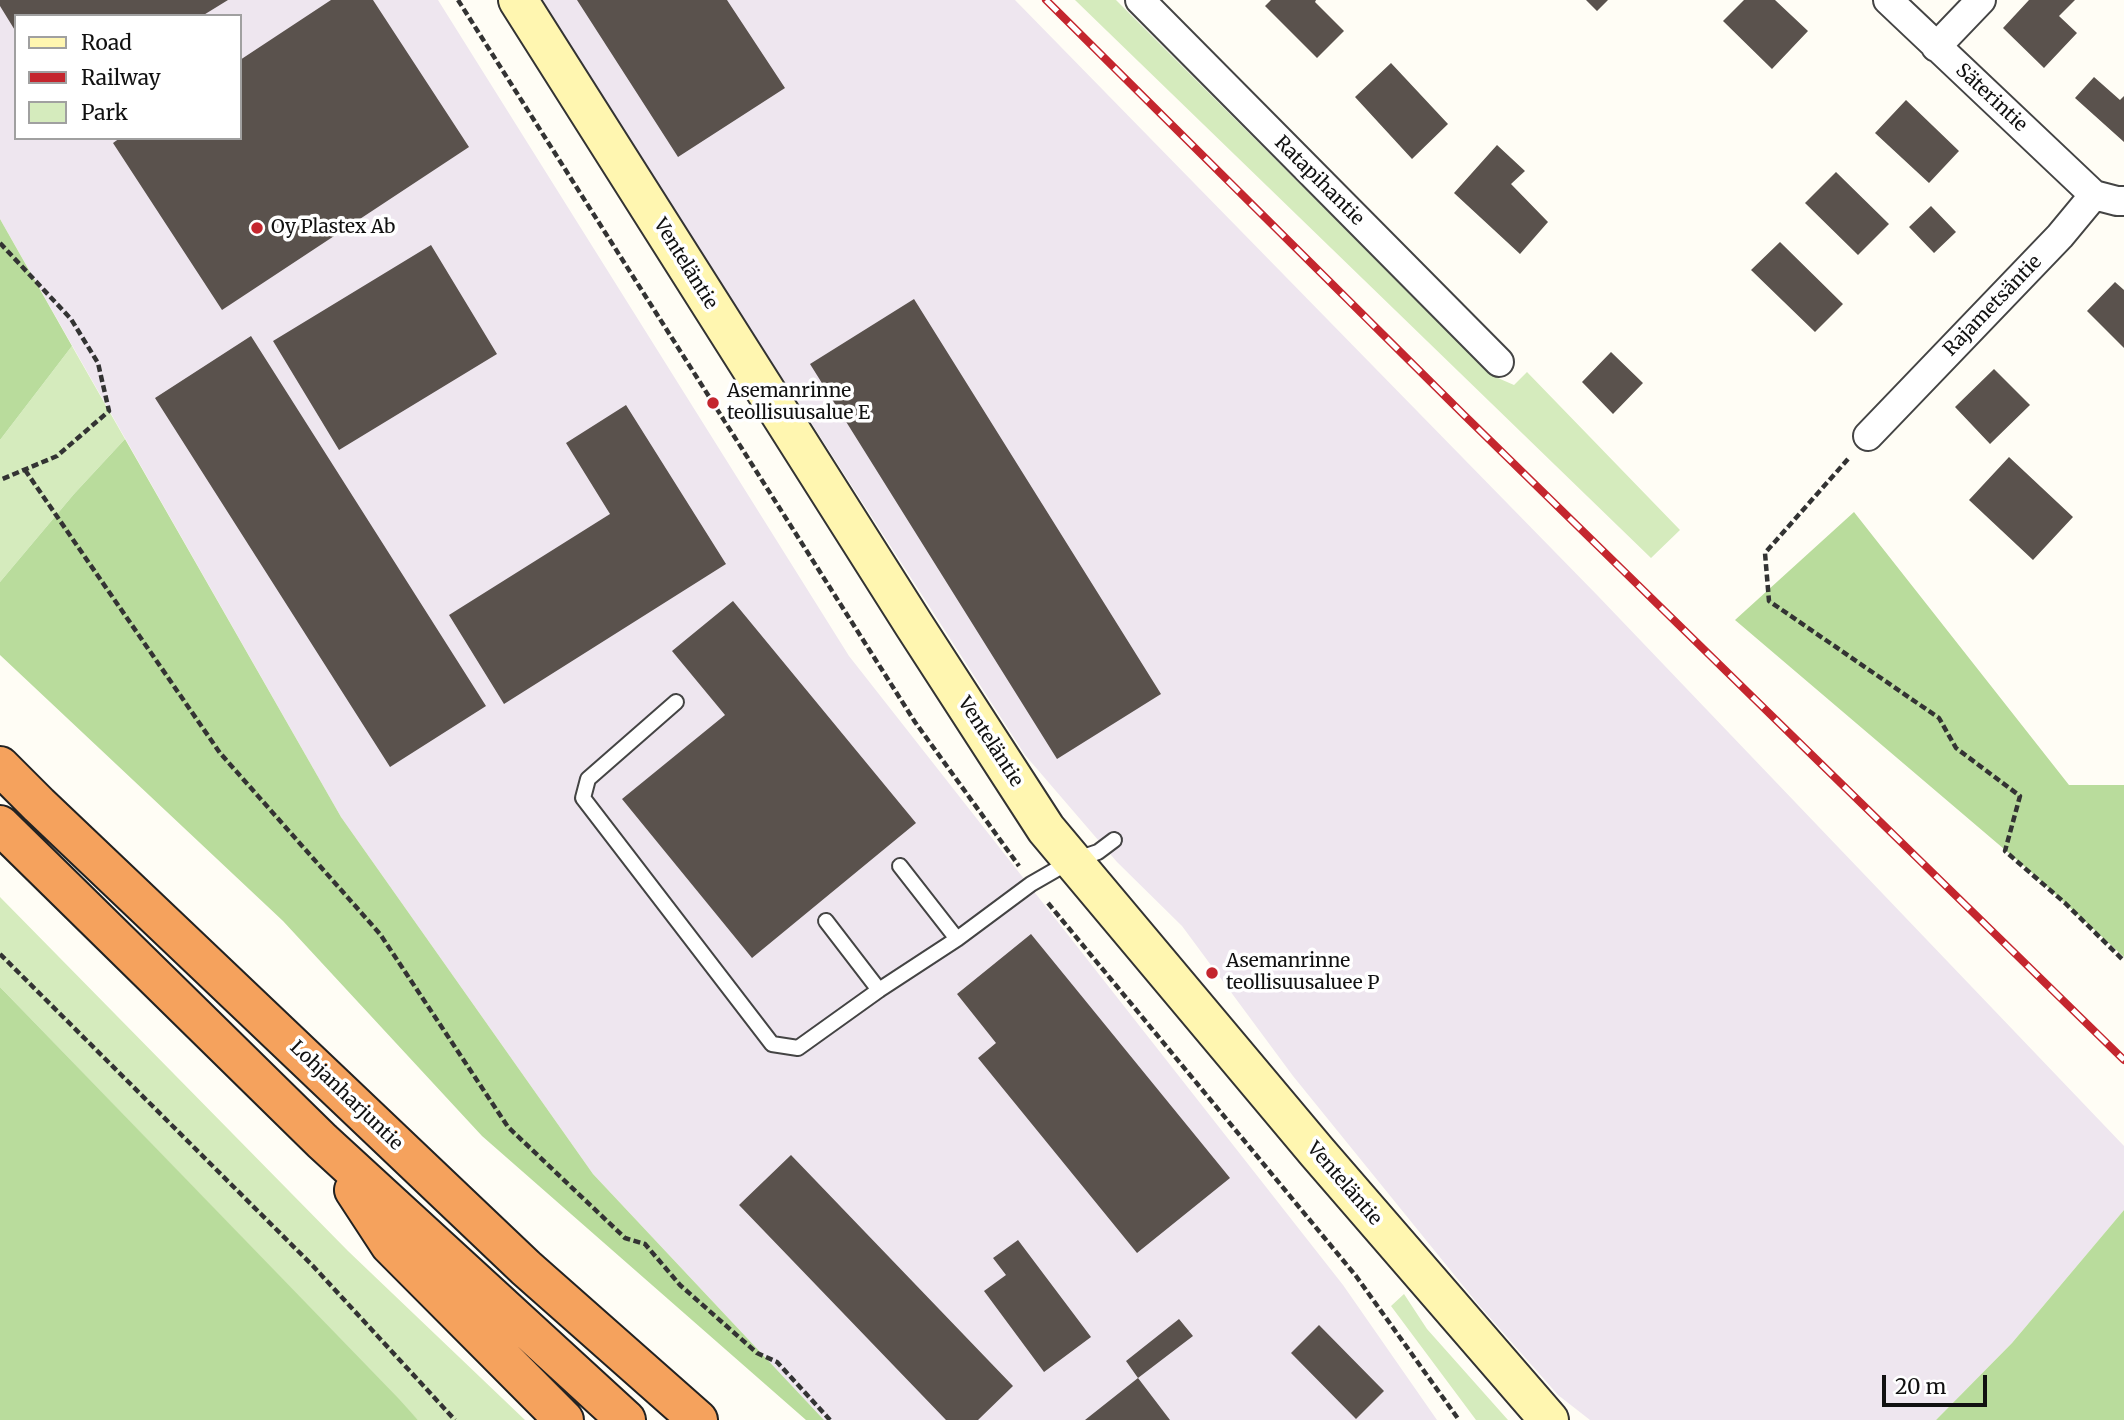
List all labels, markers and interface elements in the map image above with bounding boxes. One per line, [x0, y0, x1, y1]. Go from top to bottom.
legend [14, 14, 242, 140]
text: Road [81, 29, 132, 56]
street label: Säterintie [1951, 59, 2031, 137]
text: Railway [81, 64, 161, 91]
text: Park [81, 99, 128, 126]
street label: Ratapihantie [1270, 132, 1368, 230]
street label: Venteläntie [648, 214, 722, 314]
place label: Oy Plastex Ab [271, 217, 395, 239]
marker: Oy Plastex Ab [249, 220, 265, 236]
street label: Rajametsäntie [1939, 251, 2047, 361]
place label: Asemanrinne teollisuusalue E [727, 381, 870, 425]
marker: Asemanrinne teollisuusalue E [705, 395, 721, 411]
street label: Venteläntie [952, 693, 1028, 791]
place label: Asemanrinne teollisuusaluee P [1226, 951, 1379, 995]
marker: Asemanrinne teollisuusaluee P [1204, 965, 1220, 981]
street label: Lohjanharjuntie [285, 1036, 407, 1156]
street label: Venteläntie [1302, 1138, 1386, 1230]
scale bar [1886, 1360, 1991, 1404]
text: 20 m [1895, 1373, 1946, 1400]

